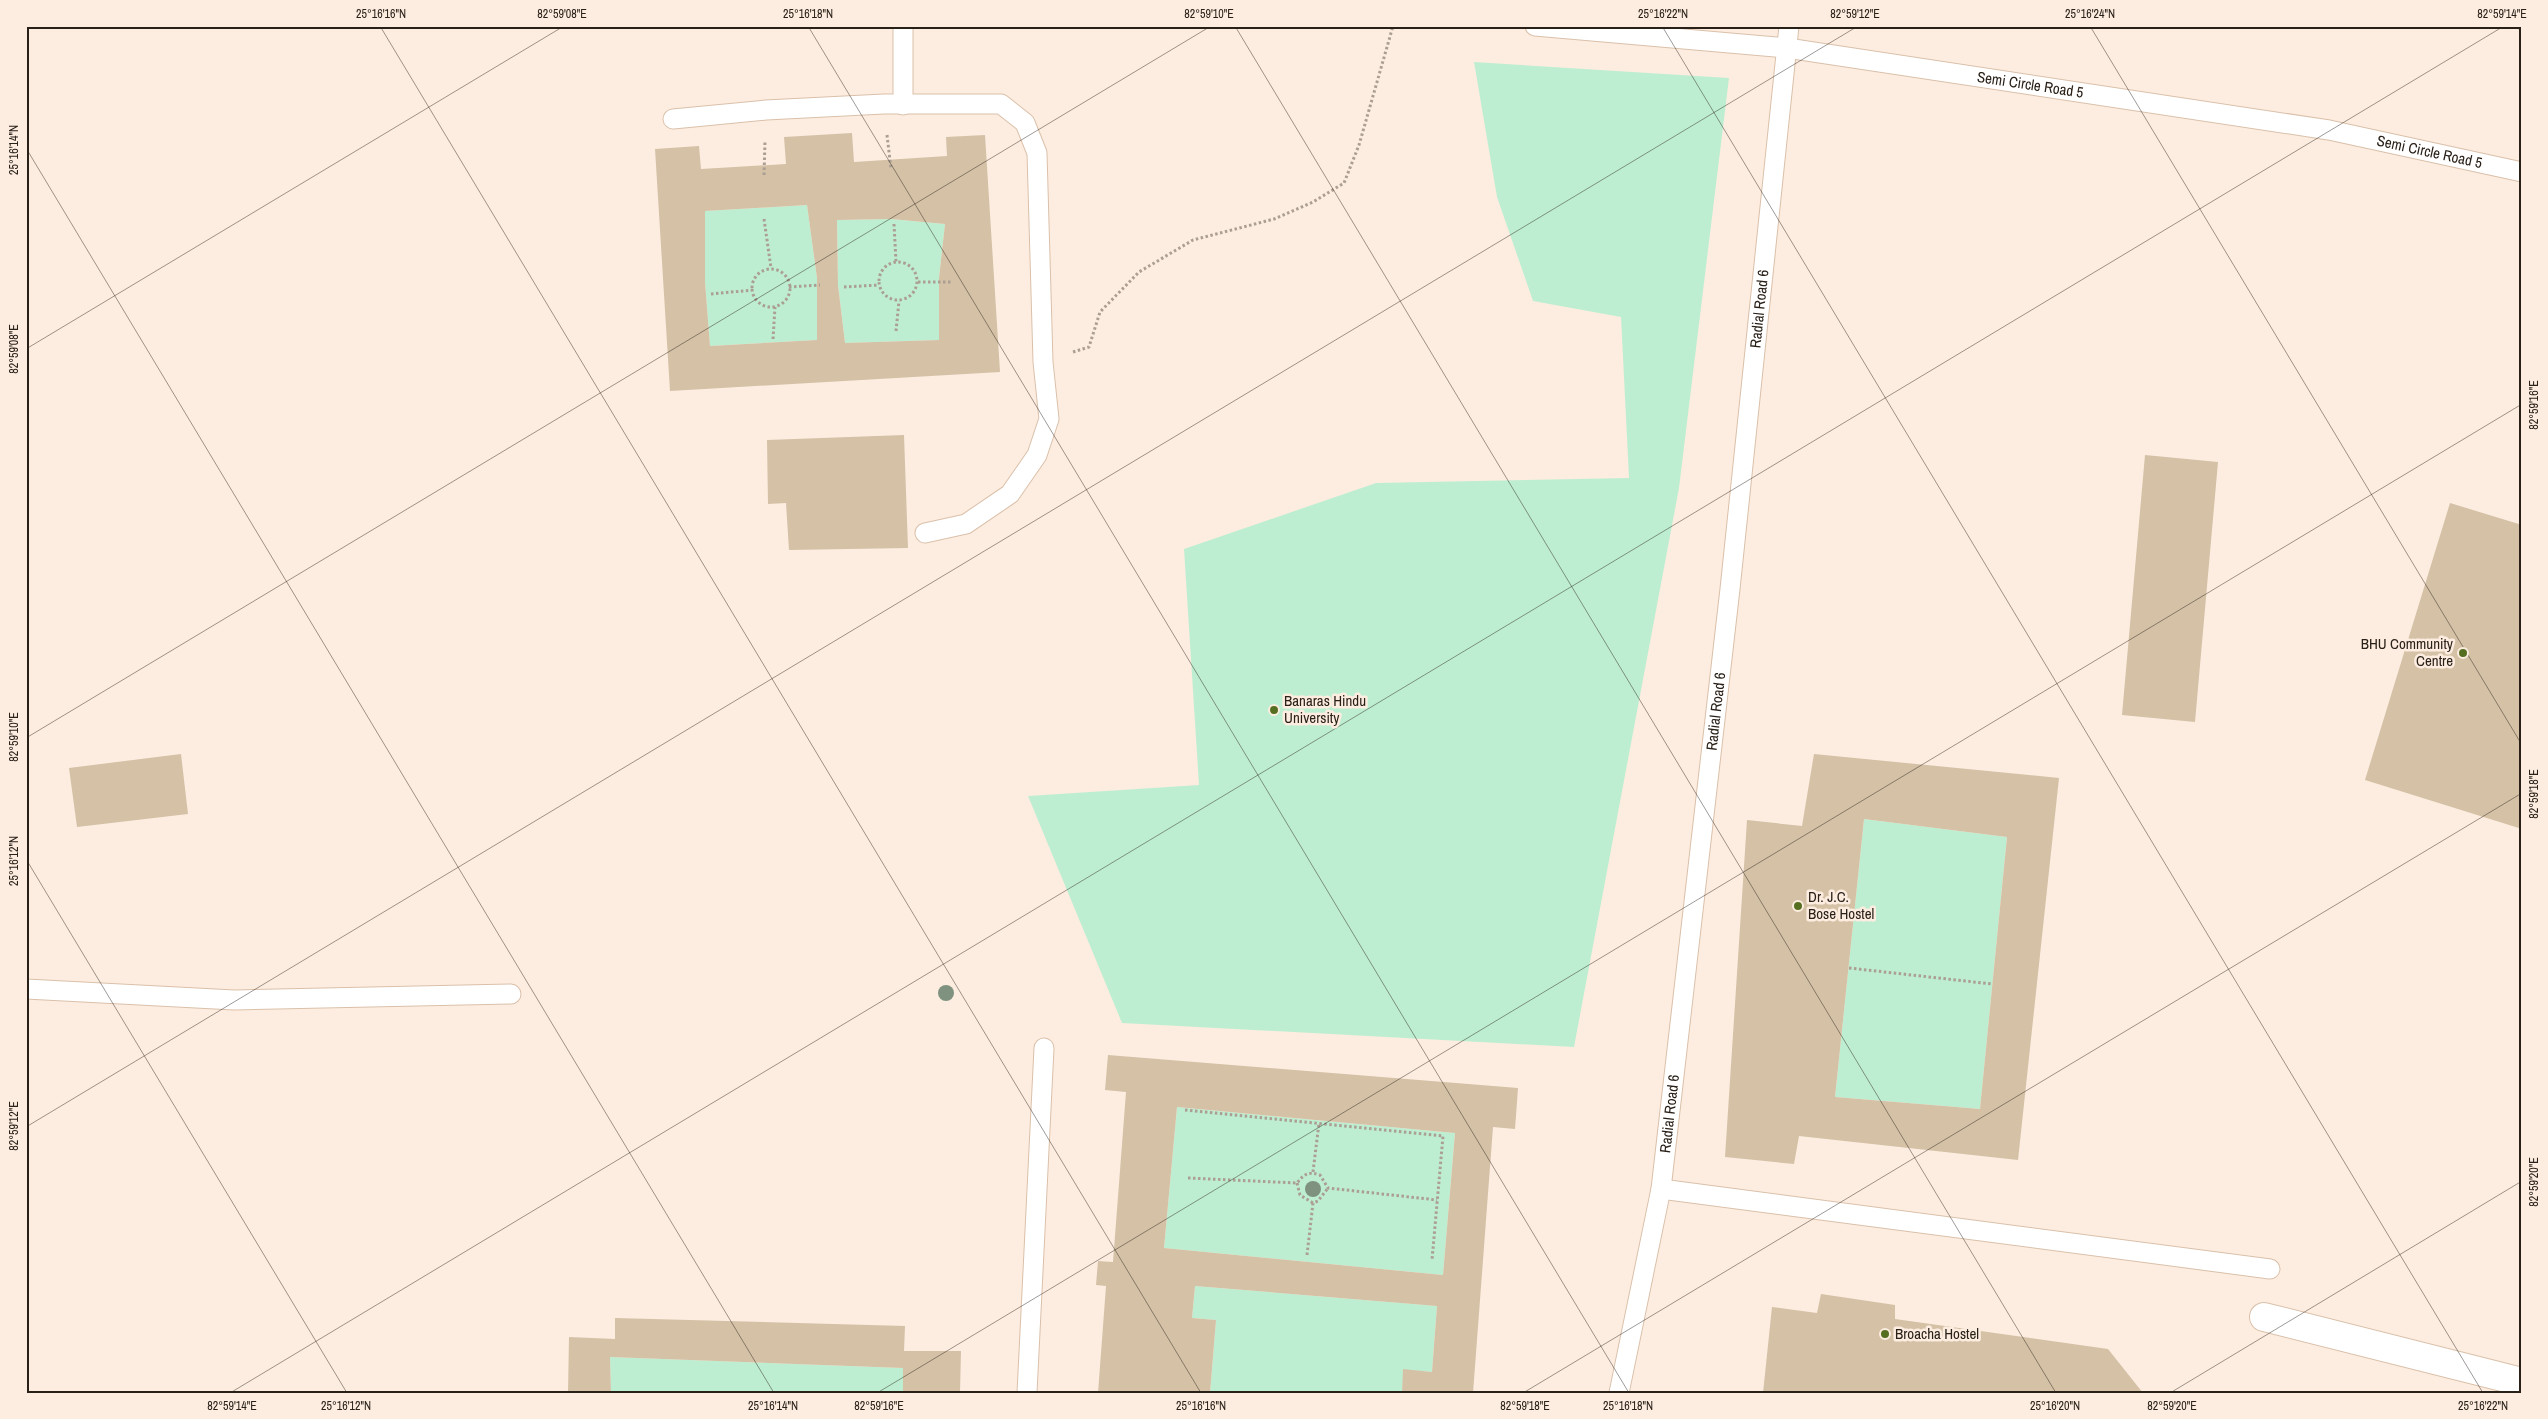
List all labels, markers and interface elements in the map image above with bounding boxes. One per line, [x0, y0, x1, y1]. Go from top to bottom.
text: 25°16'16"N [356, 6, 406, 22]
text: 82°59'08"E [537, 6, 587, 22]
text: 25°16'18"N [783, 6, 833, 22]
text: 82°59'10"E [1184, 6, 1234, 22]
text: 25°16'22"N [1638, 6, 1688, 22]
text: 82°59'12"E [1830, 6, 1880, 22]
text: 25°16'24"N [2065, 6, 2115, 22]
text: 82°59'14"E [2477, 6, 2527, 22]
street label: Semi Circle Road 5 [1976, 66, 2085, 103]
text: 25°16'14"N [6, 125, 22, 175]
street label: Semi Circle Road 5 [2375, 130, 2484, 173]
street label: Radial Road 6 [1744, 268, 1773, 349]
text: 82°59'08"E [6, 324, 22, 374]
text: 82°59'16"E [2526, 380, 2542, 430]
place label: BHU Community Centre [2361, 633, 2454, 671]
marker: BHU Community Centre [2457, 647, 2469, 659]
street label: Radial Road 6 [1700, 671, 1730, 752]
place label: Banaras Hindu University [1284, 690, 1366, 728]
marker: Banaras Hindu University [1268, 704, 1280, 716]
text: 82°59'10"E [6, 712, 22, 762]
text: 82°59'18"E [2526, 769, 2542, 819]
text: 25°16'12"N [6, 836, 22, 886]
place label: Dr. J.C. Bose Hostel [1808, 886, 1874, 924]
marker: Dr. J.C. Bose Hostel [1792, 900, 1804, 912]
street label: Radial Road 6 [1654, 1073, 1684, 1154]
text: 82°59'12"E [6, 1101, 22, 1151]
text: 82°59'20"E [2526, 1157, 2542, 1207]
place label: Broacha Hostel [1895, 1323, 1979, 1344]
marker: Broacha Hostel [1879, 1328, 1891, 1340]
text: 82°59'14"E [207, 1398, 257, 1414]
text: 25°16'12"N [321, 1398, 371, 1414]
text: 25°16'14"N [748, 1398, 798, 1414]
text: 82°59'16"E [854, 1398, 904, 1414]
text: 25°16'16"N [1176, 1398, 1226, 1414]
text: 82°59'18"E [1500, 1398, 1550, 1414]
text: 25°16'18"N [1603, 1398, 1653, 1414]
text: 25°16'20"N [2030, 1398, 2080, 1414]
text: 82°59'20"E [2147, 1398, 2197, 1414]
text: 25°16'22"N [2458, 1398, 2508, 1414]

